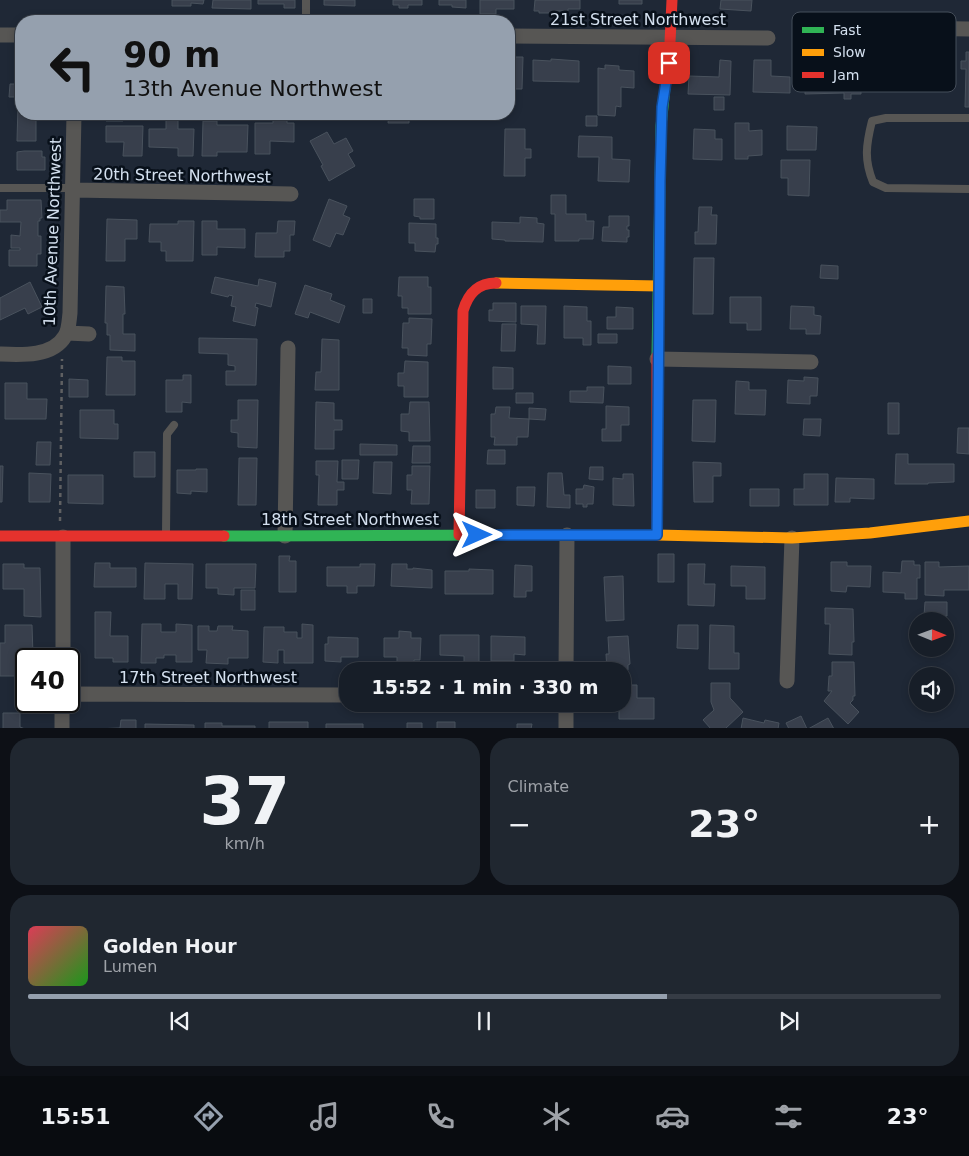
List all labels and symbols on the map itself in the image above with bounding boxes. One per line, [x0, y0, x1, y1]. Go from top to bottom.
street label: 21st Street Northwest [550, 10, 726, 29]
legend [792, 12, 956, 92]
text: Fast [833, 22, 862, 38]
pin [648, 42, 690, 84]
text: Slow [833, 44, 866, 60]
text: Jam [832, 67, 859, 83]
street label: 10th Avenue Northwest [40, 137, 65, 327]
street label: 20th Street Northwest [93, 164, 271, 187]
position arrow [450, 508, 502, 560]
street label: 18th Street Northwest [261, 510, 439, 529]
north arrow [909, 612, 954, 658]
speed limit sign: 40 [15, 648, 80, 713]
street label: 17th Street Northwest [119, 668, 297, 687]

